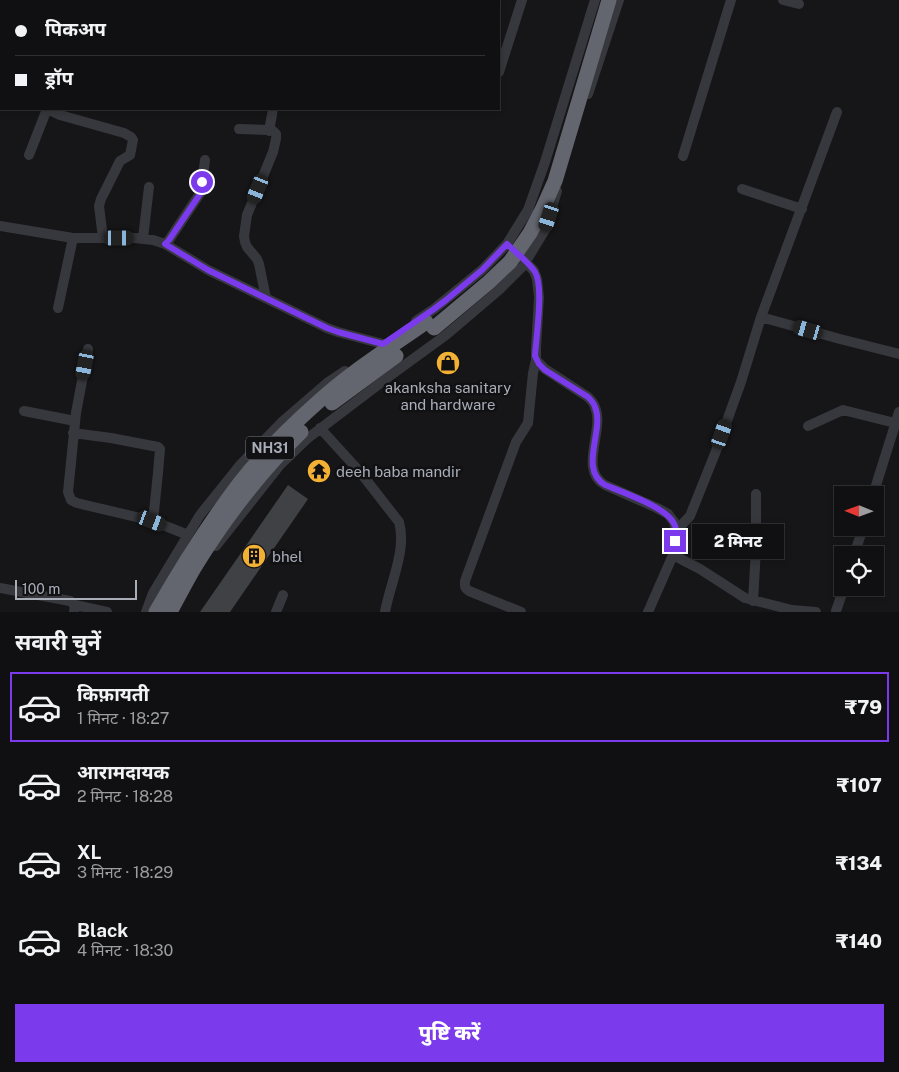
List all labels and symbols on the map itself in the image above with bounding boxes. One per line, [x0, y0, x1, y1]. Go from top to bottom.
route start [191, 171, 213, 193]
car [245, 172, 270, 206]
car [537, 200, 560, 234]
car [104, 231, 134, 246]
car [791, 319, 824, 341]
car [74, 349, 95, 381]
shop icon: akanksha sanitary and hardware [435, 350, 461, 376]
place label: akanksha sanitary and hardware [385, 379, 511, 413]
car [710, 417, 733, 451]
road number: NH31 [246, 436, 294, 459]
temple icon: deeh baba mandir [306, 458, 332, 484]
place label: deeh baba mandir [336, 463, 461, 480]
north arrow [834, 486, 884, 536]
car [135, 509, 168, 533]
callout: 2 मिनट [692, 524, 785, 558]
route end [664, 530, 686, 552]
building icon: bhel [241, 543, 267, 569]
place label: bhel [272, 548, 303, 565]
scale bar [15, 577, 138, 600]

